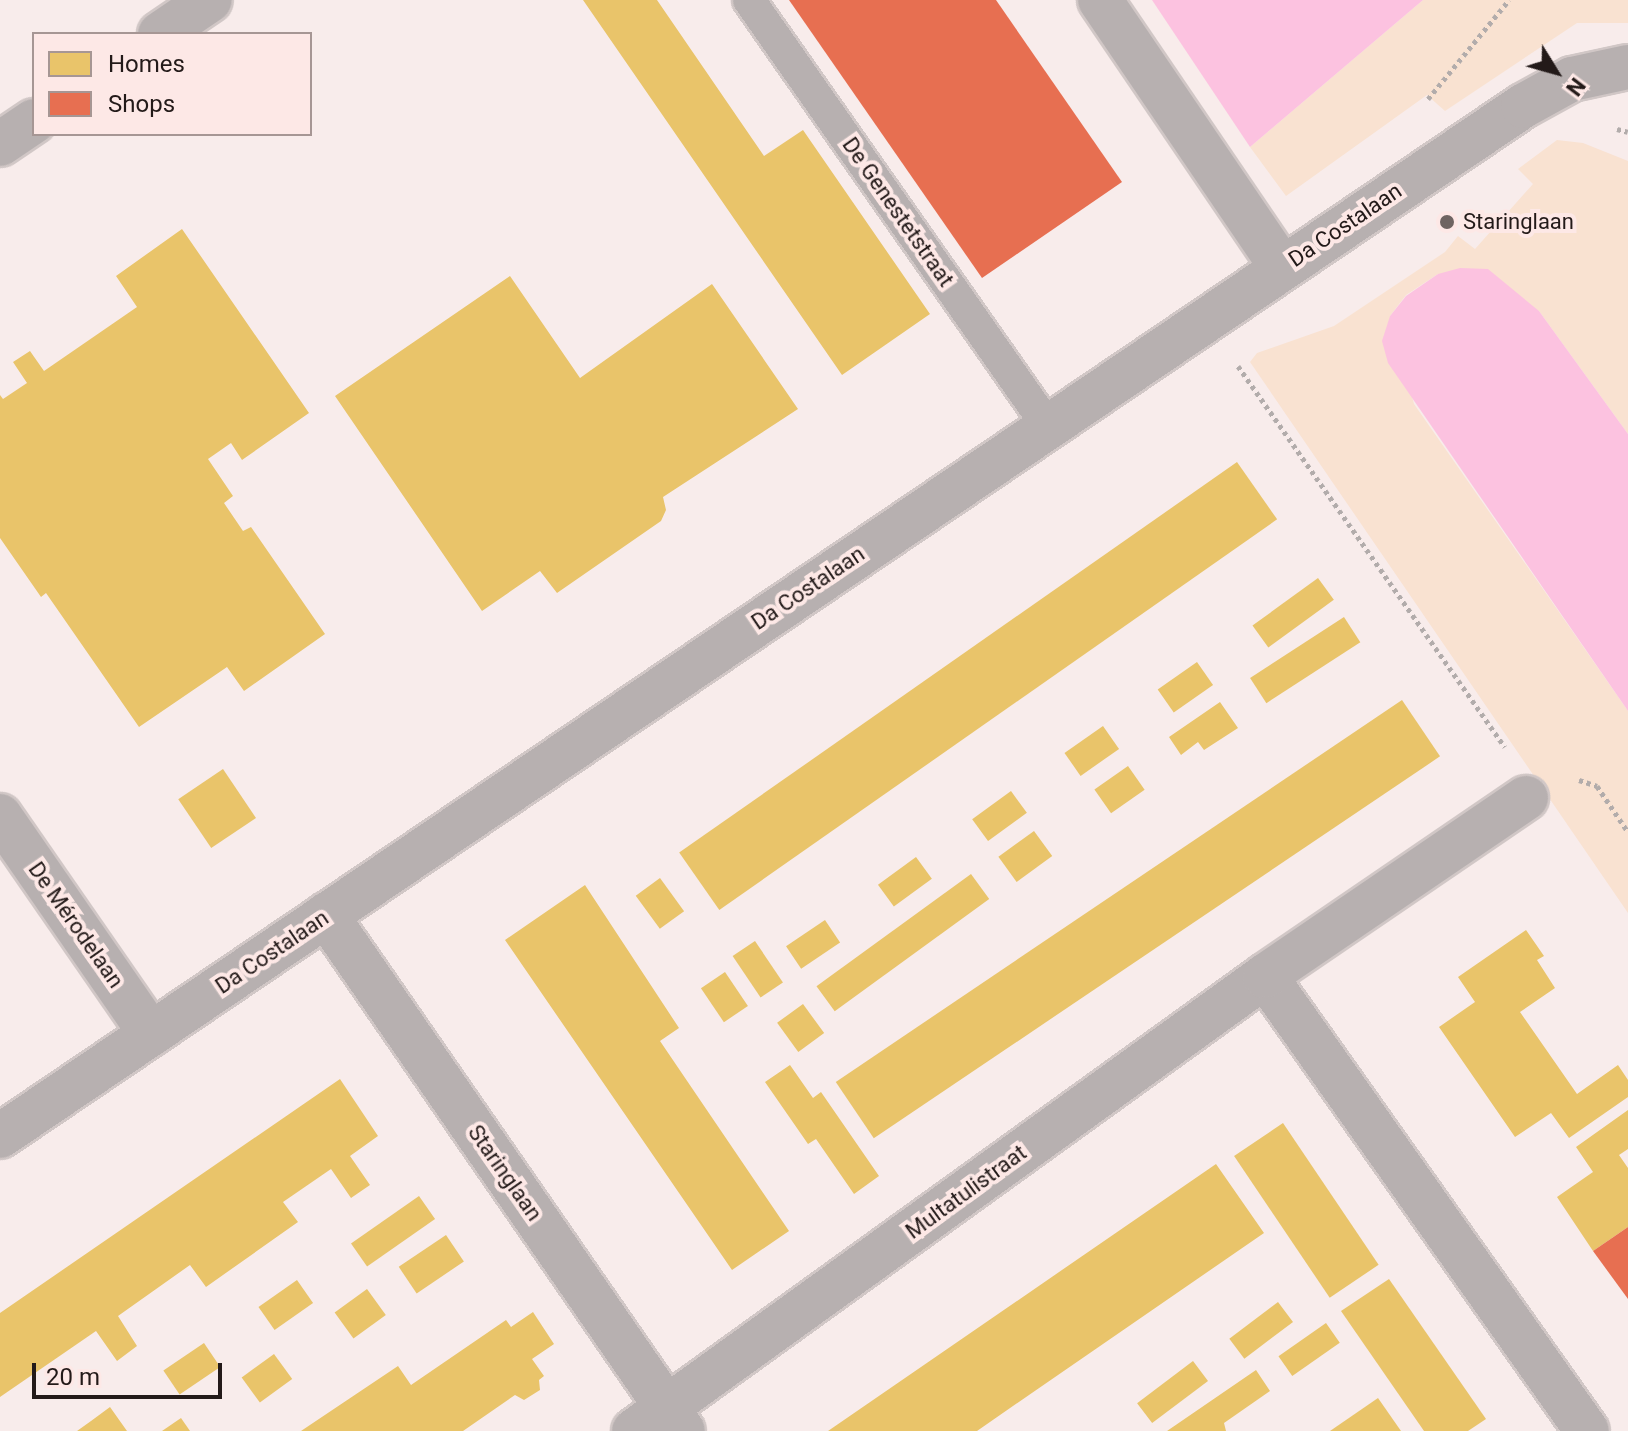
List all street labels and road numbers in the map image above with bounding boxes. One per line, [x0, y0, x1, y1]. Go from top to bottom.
street label: De Genestetstraat [837, 132, 959, 292]
street label: Da Costalaan [1283, 178, 1407, 272]
street label: Da Costalaan [746, 541, 870, 635]
street label: De Mérodelaan [23, 857, 129, 993]
street label: Da Costalaan [210, 905, 334, 999]
street label: Staringlaan [462, 1120, 548, 1226]
street label: Multatulistraat [901, 1139, 1031, 1245]

